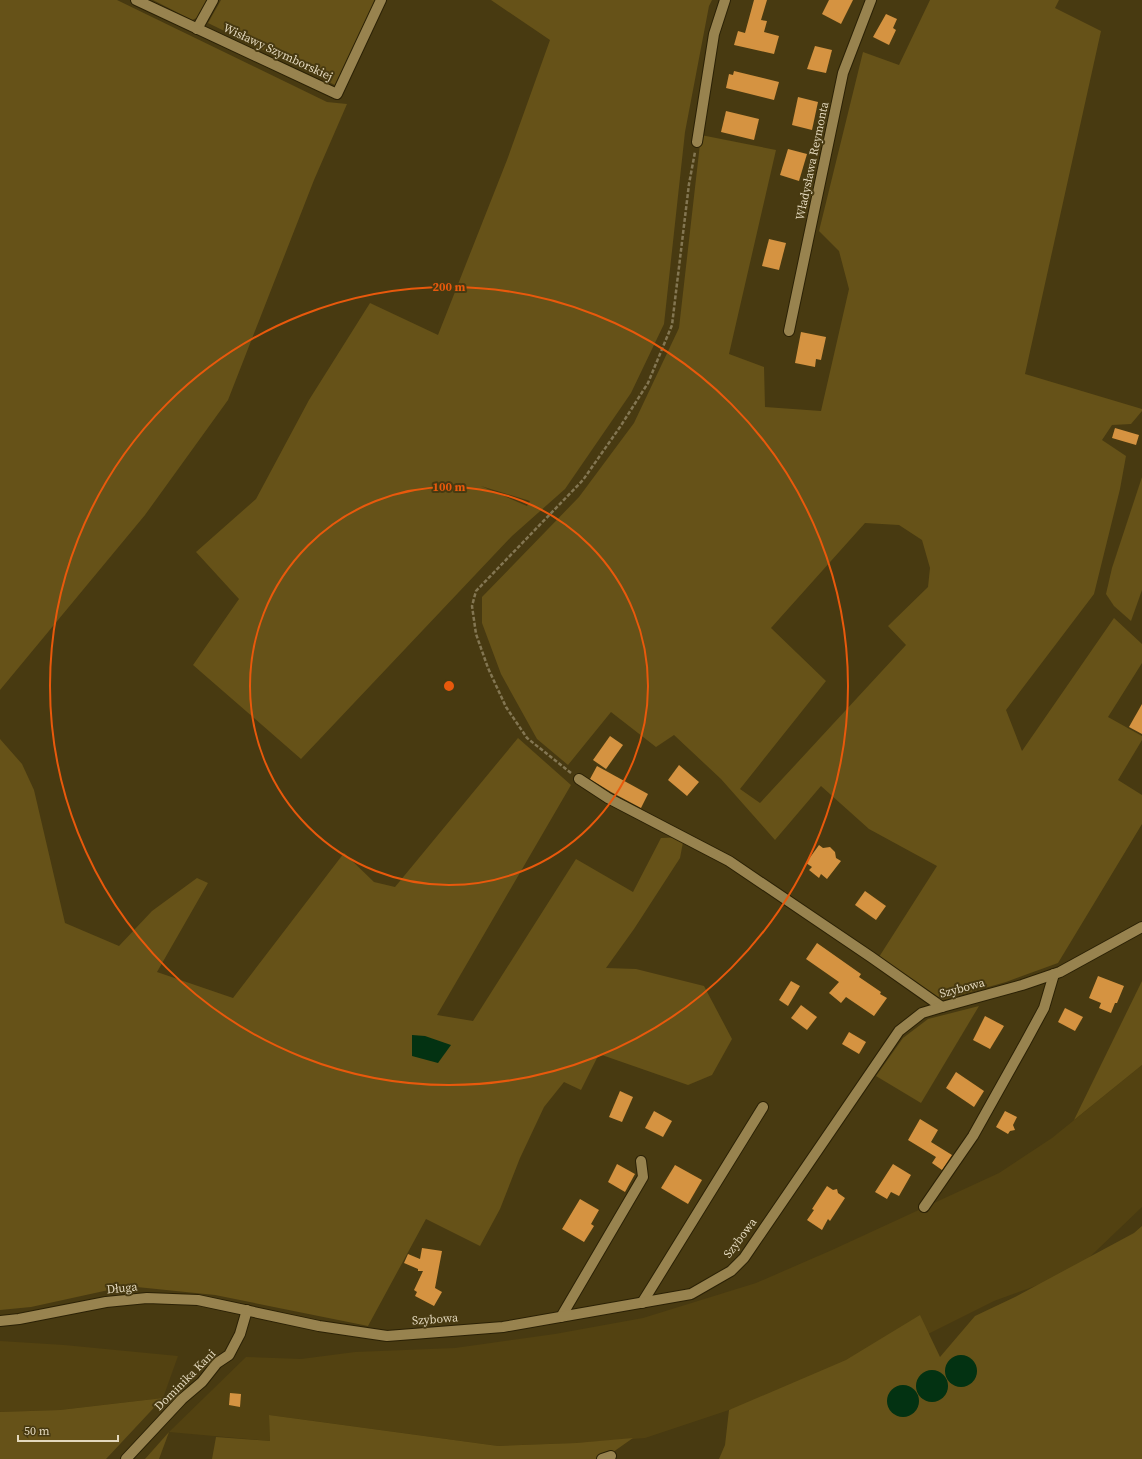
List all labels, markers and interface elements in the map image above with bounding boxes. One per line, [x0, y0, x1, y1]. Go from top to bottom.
street label: Wisławy Szymborskiej [221, 20, 335, 84]
street label: Władysława Reymonta [792, 100, 833, 222]
text: 200 m [433, 279, 466, 295]
text: 100 m [433, 479, 466, 495]
centre of rings [442, 679, 456, 693]
street label: Szybowa [938, 974, 987, 1002]
street label: Szybowa [720, 1214, 761, 1261]
street label: Długa [106, 1278, 139, 1298]
street label: Szybowa [411, 1309, 459, 1329]
street label: Dominika Kani [151, 1346, 219, 1414]
scale bar [18, 1417, 118, 1443]
text: 50 m [24, 1423, 50, 1439]

